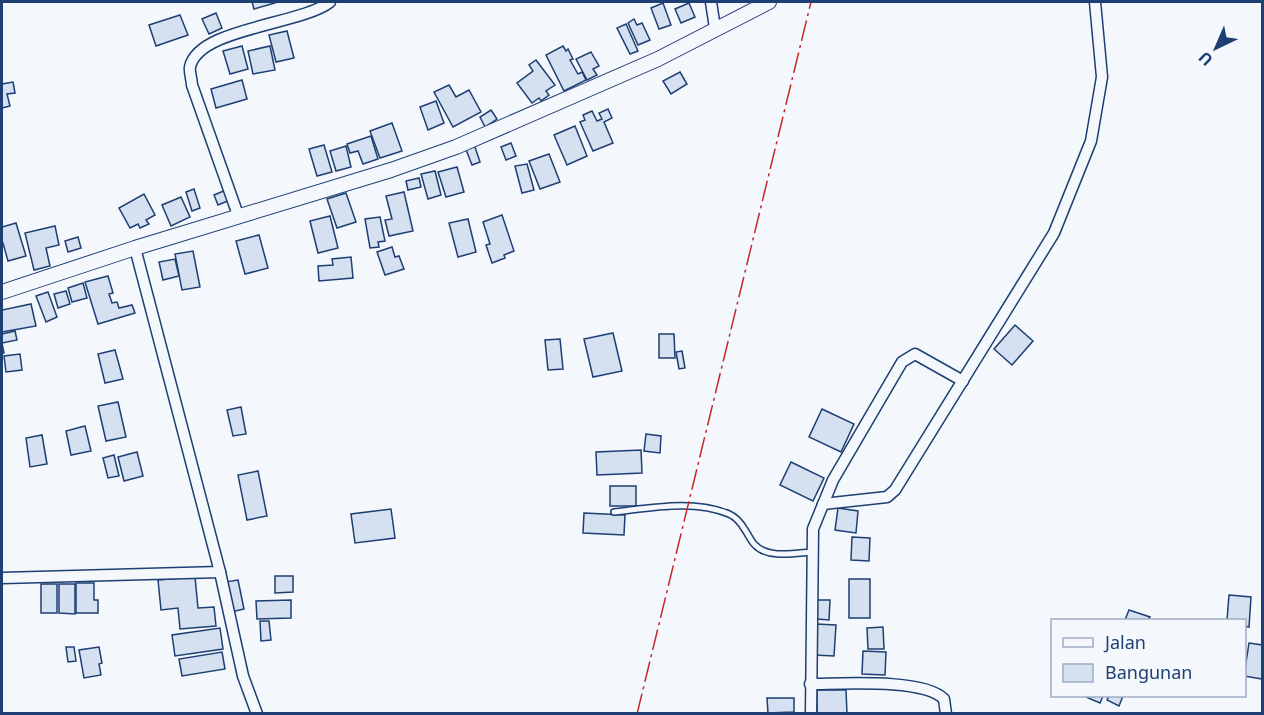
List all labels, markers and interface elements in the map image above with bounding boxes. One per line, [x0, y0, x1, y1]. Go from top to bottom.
north arrow [1186, 18, 1246, 78]
text: U [1194, 47, 1218, 71]
legend [1051, 619, 1246, 697]
text: Jalan [1103, 630, 1146, 654]
text: Bangunan [1105, 660, 1192, 684]

